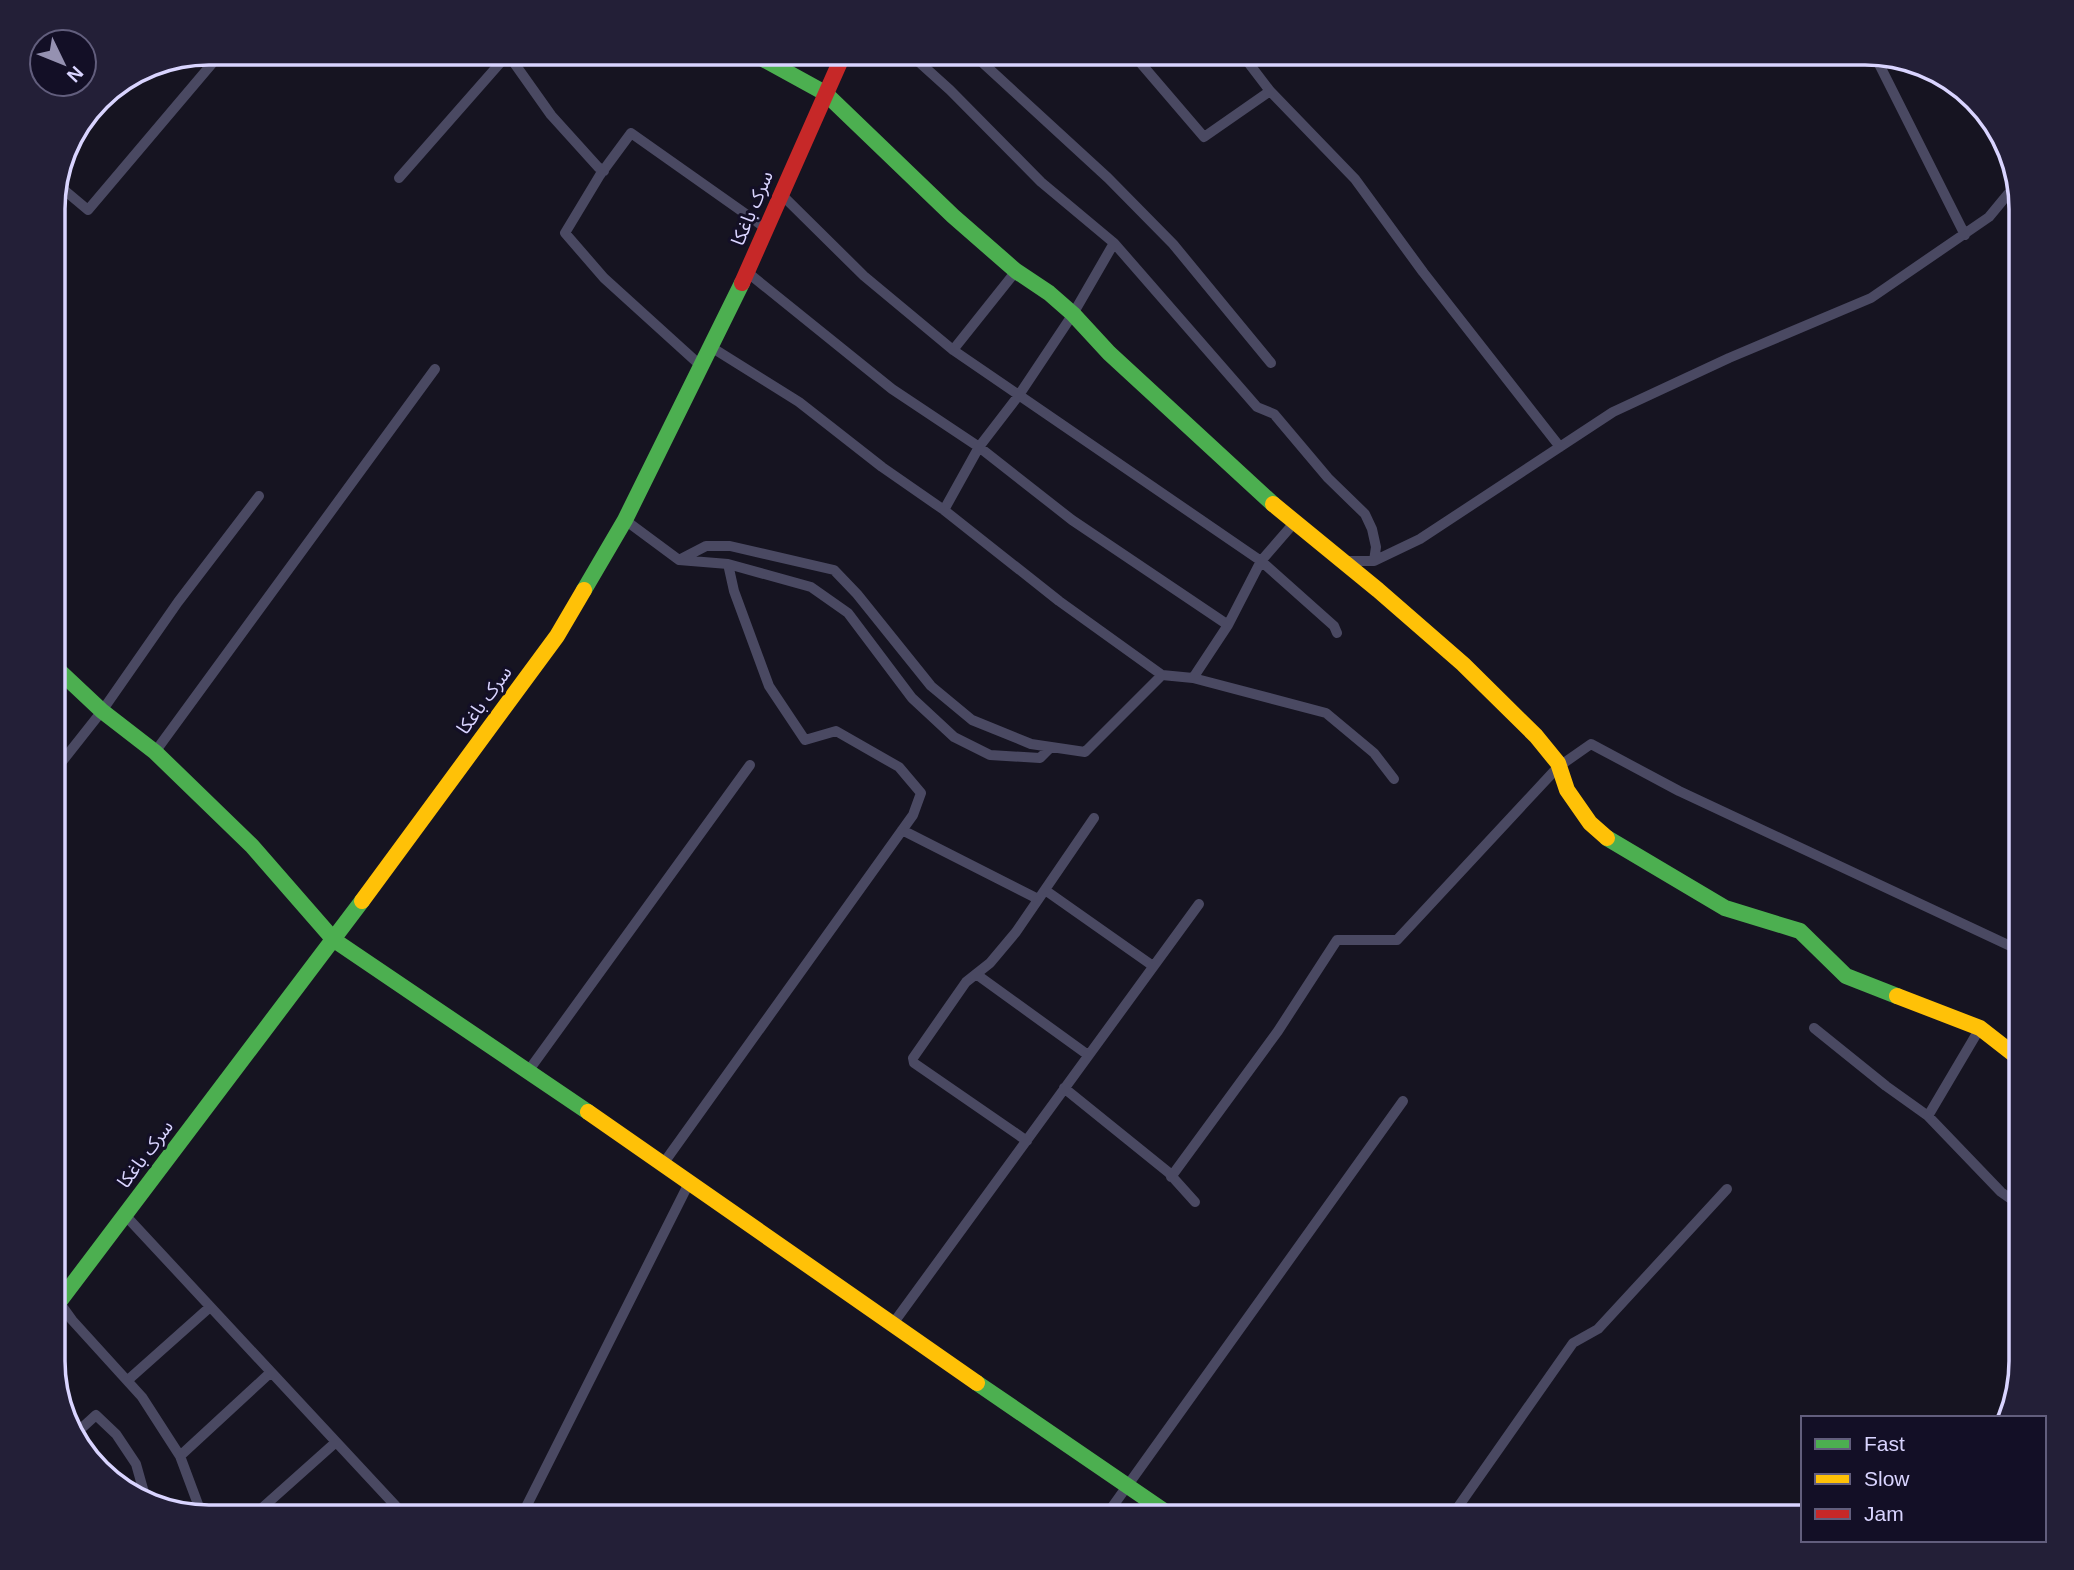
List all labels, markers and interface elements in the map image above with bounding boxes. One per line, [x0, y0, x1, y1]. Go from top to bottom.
north arrow [28, 28, 98, 98]
text: N [63, 62, 87, 86]
street label: سرک باغکا [727, 168, 778, 249]
street label: سرک باغکا [452, 662, 517, 739]
street label: سرک باغکا [113, 1116, 178, 1192]
legend [1801, 1416, 2046, 1542]
text: Fast [1864, 1432, 1905, 1455]
text: Slow [1864, 1467, 1910, 1490]
text: Jam [1864, 1502, 1904, 1525]

